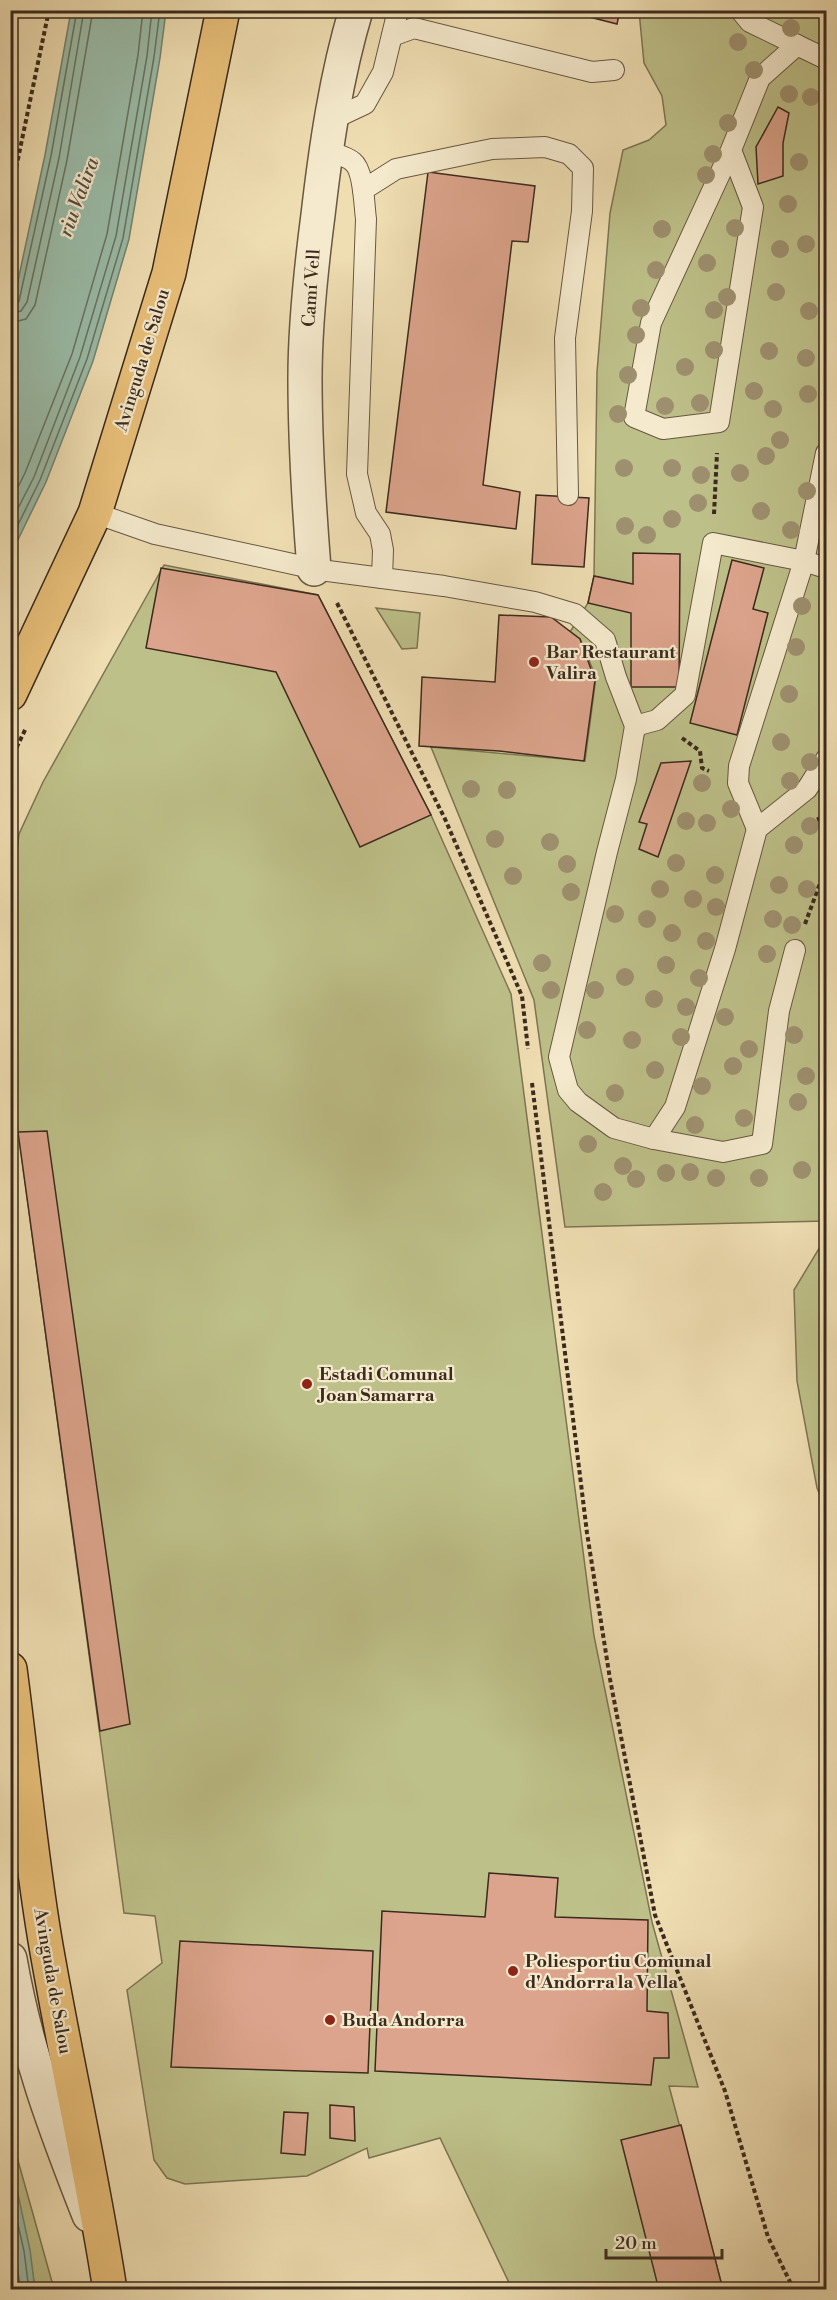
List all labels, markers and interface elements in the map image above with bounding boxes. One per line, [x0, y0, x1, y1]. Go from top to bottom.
water label: riu Valira [53, 153, 106, 241]
street label: Camí Vell [297, 248, 326, 328]
street label: Avinguda de Salou [110, 285, 175, 435]
place label: Bar Restaurant Valira [545, 641, 676, 685]
marker: Bar Restaurant Valira [527, 655, 541, 669]
place label: Estadi Comunal Joan Samarra [316, 1363, 454, 1407]
marker: Estadi Comunal Joan Samarra [300, 1377, 314, 1391]
street label: Avinguda de Salou [28, 1905, 77, 2057]
place label: Poliesportiu Comunal d'Andorra la Vella [525, 1950, 711, 1994]
marker: Poliesportiu Comunal d'Andorra la Vella [506, 1964, 520, 1978]
place label: Buda Andorra [342, 2009, 465, 2032]
marker: Buda Andorra [323, 2013, 337, 2027]
scale bar [606, 2222, 722, 2260]
text: 20 m [615, 2232, 657, 2255]

